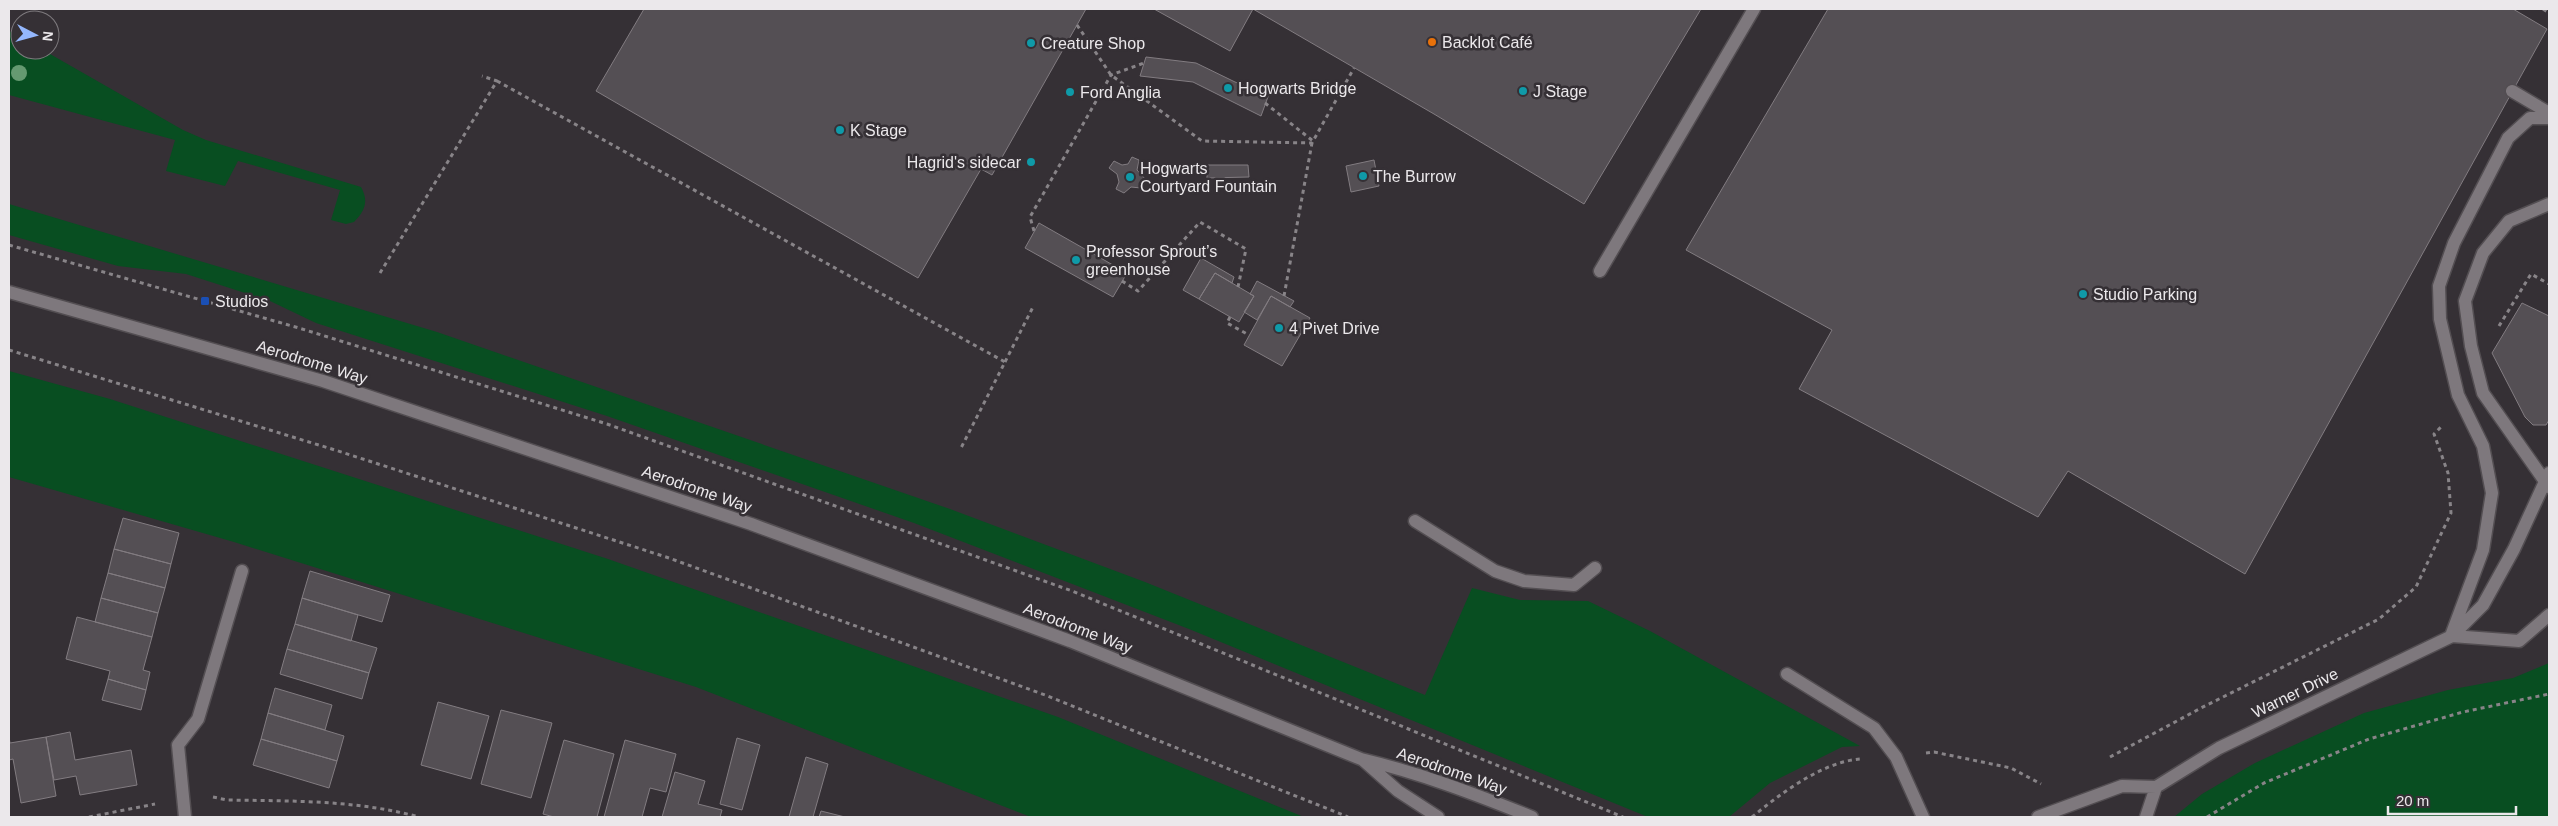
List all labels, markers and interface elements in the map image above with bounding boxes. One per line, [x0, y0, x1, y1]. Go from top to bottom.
north arrow [10, 10, 60, 60]
text: N [39, 30, 56, 42]
place label: Backlot Café [1442, 34, 1533, 51]
place label: Creature Shop [1041, 35, 1145, 52]
marker: Backlot Café [1426, 36, 1438, 48]
marker: Creature Shop [1025, 37, 1037, 49]
place label: Hogwarts Bridge [1238, 80, 1356, 97]
marker: Hogwarts Bridge [1222, 82, 1234, 94]
place label: J Stage [1533, 83, 1587, 100]
place label: Ford Anglia [1080, 84, 1161, 101]
marker: J Stage [1517, 85, 1529, 97]
marker: Ford Anglia [1064, 86, 1076, 98]
place label: K Stage [850, 122, 907, 139]
marker: K Stage [834, 124, 846, 136]
place label: Hagrid's sidecar [907, 154, 1022, 171]
marker: Hagrid's sidecar [1025, 156, 1037, 168]
place label: Hogwarts Courtyard Fountain [1140, 160, 1277, 195]
place label: The Burrow [1373, 168, 1456, 185]
marker: The Burrow [1357, 170, 1369, 182]
marker: Hogwarts Courtyard Fountain [1124, 171, 1136, 183]
place label: Professor Sprout’s greenhouse [1086, 243, 1217, 278]
marker: Professor Sprout’s greenhouse [1070, 254, 1082, 266]
place label: Studio Parking [2093, 286, 2197, 303]
marker: Studio Parking [2077, 288, 2089, 300]
place label: Studios [215, 293, 268, 310]
marker: Studios [199, 295, 211, 307]
place label: 4 Pivet Drive [1289, 320, 1380, 337]
marker: 4 Pivet Drive [1273, 322, 1285, 334]
street label: Aerodrome Way [255, 337, 369, 387]
street label: Aerodrome Way [640, 462, 754, 516]
street label: Aerodrome Way [1021, 599, 1135, 657]
street label: Warner Drive [2249, 665, 2341, 721]
street label: Aerodrome Way [1395, 744, 1509, 798]
scale bar [2388, 784, 2516, 816]
text: 20 m [2396, 792, 2429, 809]

